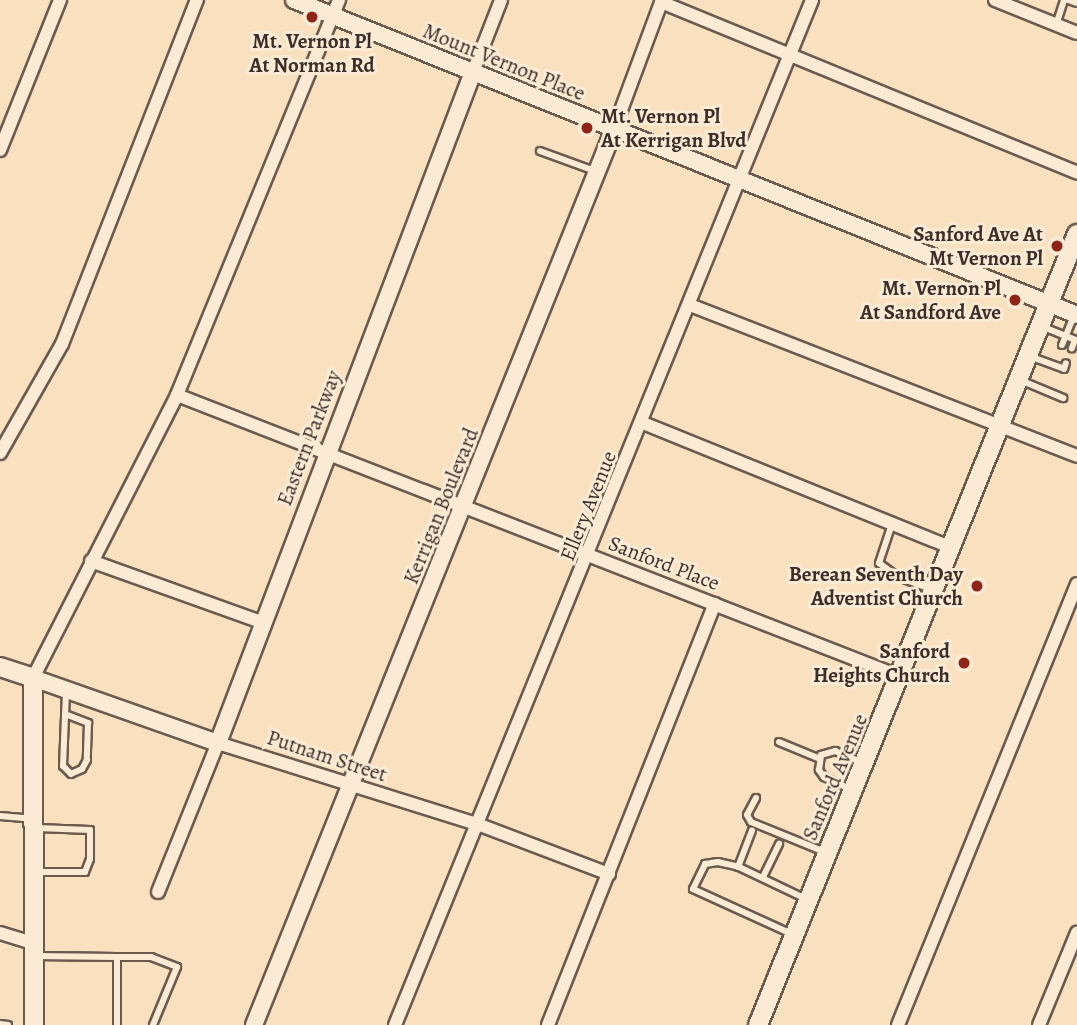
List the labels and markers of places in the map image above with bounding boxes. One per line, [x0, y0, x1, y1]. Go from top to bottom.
marker: Mt. Vernon Pl At Norman Rd [304, 9, 320, 25]
place label: Mt. Vernon Pl At Norman Rd [249, 28, 375, 78]
place label: Mt. Vernon Pl At Kerrigan Blvd [601, 103, 746, 153]
marker: Mt. Vernon Pl At Kerrigan Blvd [579, 120, 595, 136]
place label: Sanford Ave At Mt Vernon Pl [913, 221, 1043, 271]
marker: Sanford Ave At Mt Vernon Pl [1049, 238, 1065, 254]
place label: Mt. Vernon Pl At Sandford Ave [860, 275, 1001, 325]
marker: Mt. Vernon Pl At Sandford Ave [1007, 292, 1023, 308]
place label: Berean Seventh Day Adventist Church [789, 561, 963, 611]
marker: Berean Seventh Day Adventist Church [969, 578, 985, 594]
place label: Sanford Heights Church [813, 638, 950, 688]
marker: Sanford Heights Church [956, 655, 972, 671]

